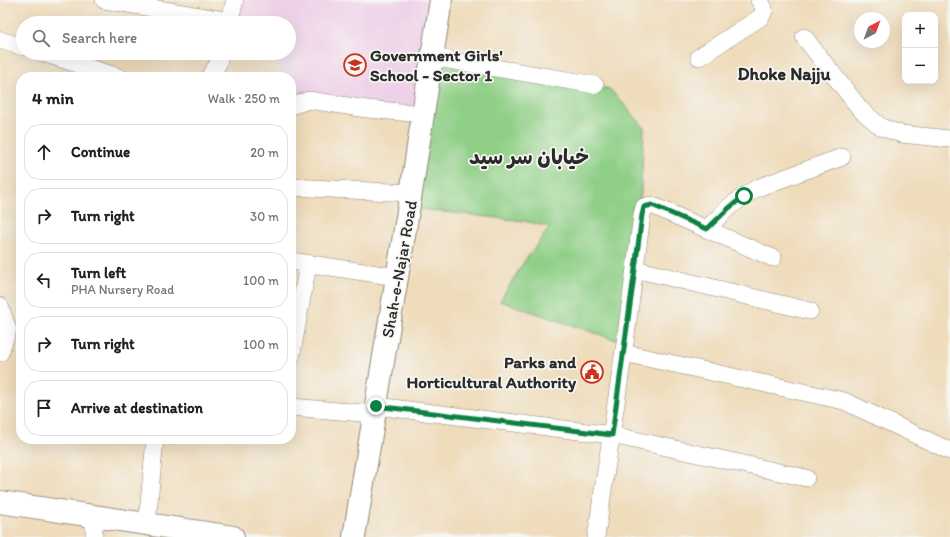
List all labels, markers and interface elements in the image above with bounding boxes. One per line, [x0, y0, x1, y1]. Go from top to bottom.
north arrow [854, 12, 890, 48]
map controls [902, 12, 938, 84]
button: + [902, 12, 938, 48]
search box [16, 16, 296, 60]
icon: search [30, 27, 52, 49]
text: Search here [62, 29, 137, 47]
place label: Government Girls' School - Sector 1 [370, 45, 503, 85]
button: − [902, 48, 938, 84]
school or university icon: Government Girls' School - Sector 1 [342, 52, 368, 78]
district label: Dhoke Najju [738, 63, 831, 85]
text: 4 min [32, 88, 74, 108]
text: Walk · 250 m [208, 91, 280, 106]
icon: ahead [33, 141, 55, 163]
text: Continue [71, 143, 130, 161]
district label: خیابان سر سید [469, 144, 589, 170]
text: 20 m [250, 145, 279, 160]
route start [735, 187, 753, 205]
street label: Shah-e-Najar Road [377, 199, 421, 339]
icon: right [33, 205, 55, 227]
text: Turn right [71, 207, 135, 225]
text: 30 m [250, 209, 279, 224]
text: Turn left [71, 264, 126, 282]
icon: left [33, 269, 55, 291]
text: 100 m [243, 273, 279, 288]
text: PHA Nursery Road [71, 282, 174, 297]
icon: right [33, 333, 55, 355]
text: Turn right [71, 335, 135, 353]
text: 100 m [243, 337, 279, 352]
place label: Parks and Horticultural Authority [406, 352, 577, 393]
public building icon: Parks and Horticultural Authority [579, 359, 605, 385]
icon: arrive [33, 397, 55, 419]
route end [367, 397, 385, 415]
text: Arrive at destination [71, 399, 203, 417]

